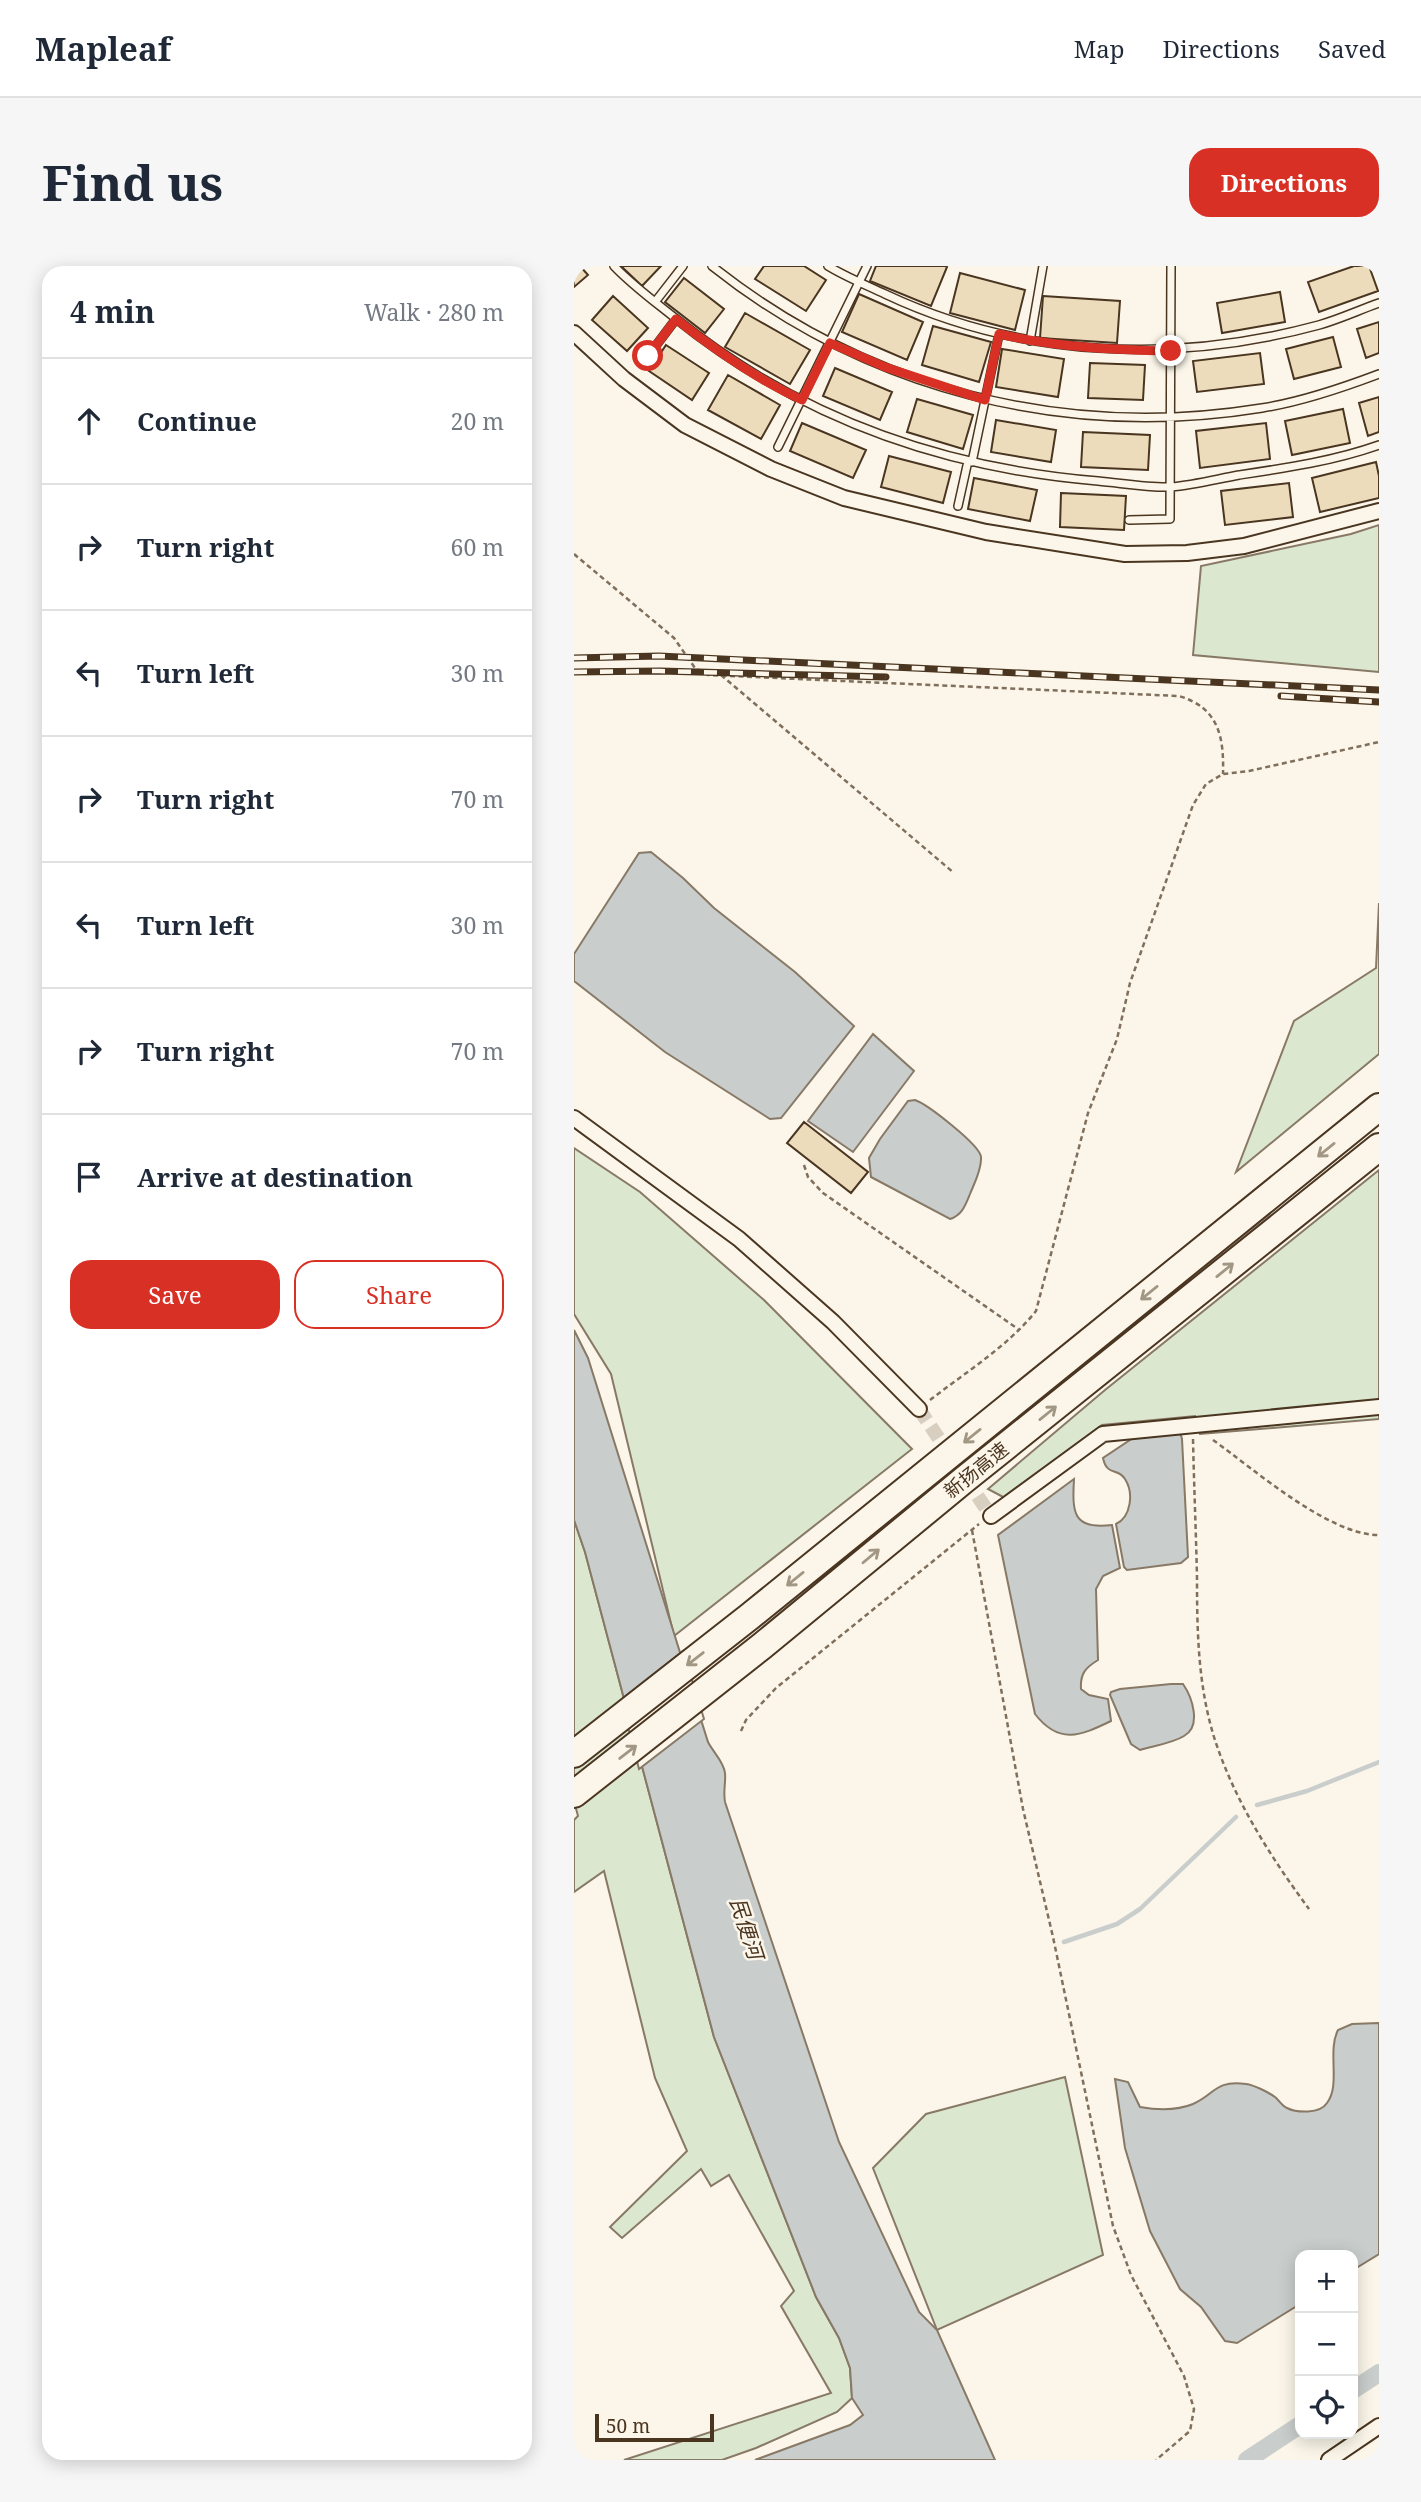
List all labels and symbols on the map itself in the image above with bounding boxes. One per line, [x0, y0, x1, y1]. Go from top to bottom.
route end [1155, 335, 1186, 366]
route start [632, 340, 663, 371]
one-way arrow [1317, 1142, 1335, 1158]
one-way arrow [1216, 1263, 1234, 1278]
one-way arrow [1141, 1286, 1159, 1301]
one-way arrow [1038, 1405, 1056, 1420]
one-way arrow [964, 1429, 982, 1444]
street label: 新扬高速 [938, 1436, 1014, 1504]
one-way arrow [862, 1548, 880, 1564]
one-way arrow [787, 1571, 805, 1587]
one-way arrow [686, 1651, 705, 1666]
one-way arrow [618, 1744, 636, 1759]
water label: 民便河 [724, 1894, 771, 1966]
scale bar [595, 2411, 714, 2443]

